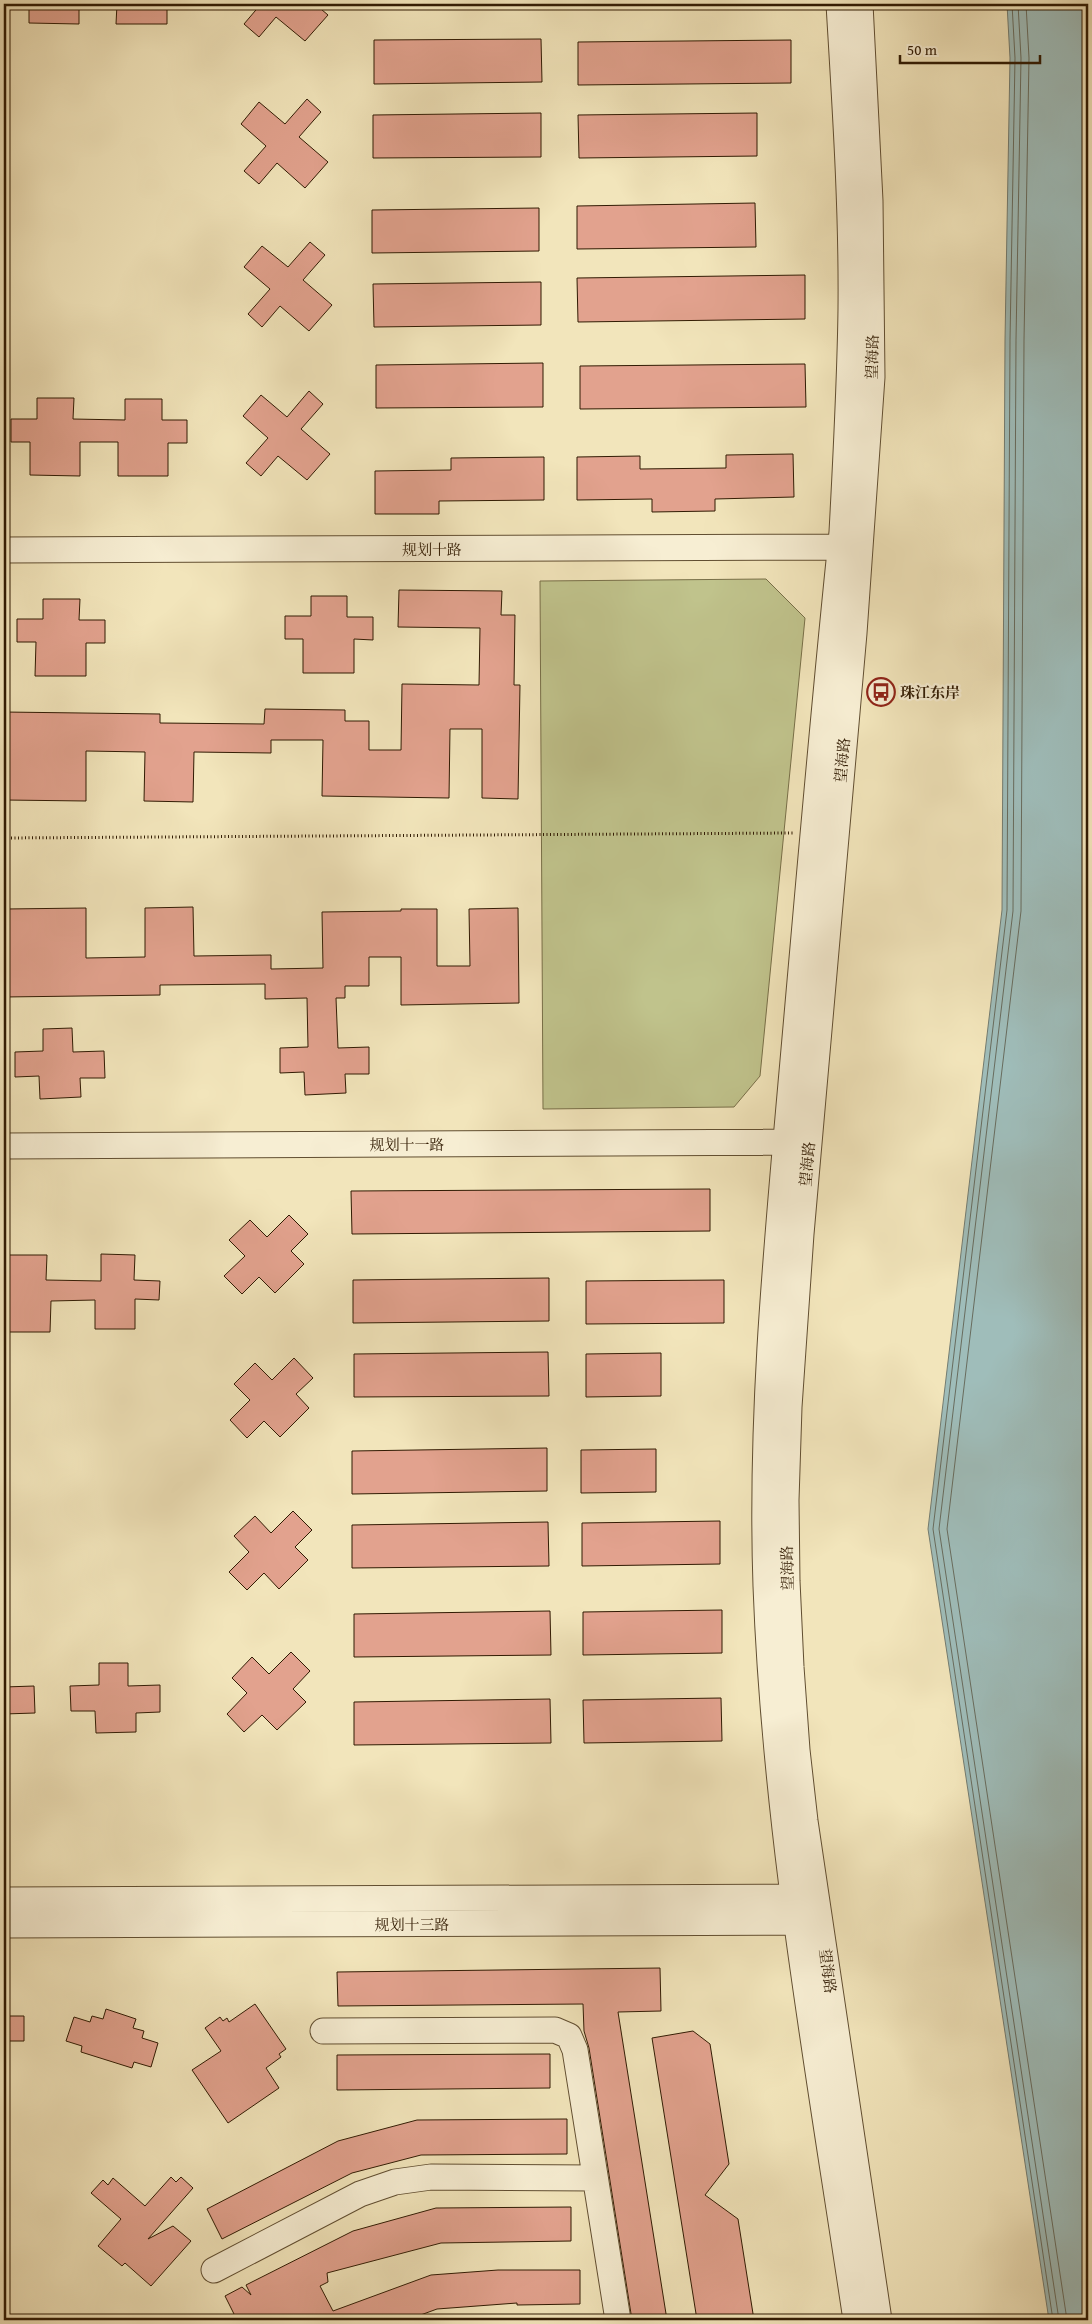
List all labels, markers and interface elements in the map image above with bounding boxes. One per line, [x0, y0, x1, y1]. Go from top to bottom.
scale bar [900, 32, 1040, 64]
text: 50 m [907, 39, 938, 60]
street label: 望海路 [861, 334, 883, 380]
street label: 规划十路 [402, 539, 462, 560]
bus stop icon: 珠江东岸 [866, 677, 896, 707]
place label: 珠江东岸 [900, 682, 960, 703]
street label: 望海路 [830, 737, 854, 783]
street label: 规划十一路 [369, 1134, 445, 1155]
street label: 望海路 [795, 1141, 819, 1187]
street label: 望海路 [776, 1545, 798, 1591]
street label: 规划十三路 [374, 1914, 450, 1935]
street label: 望海路 [814, 1947, 842, 1995]

